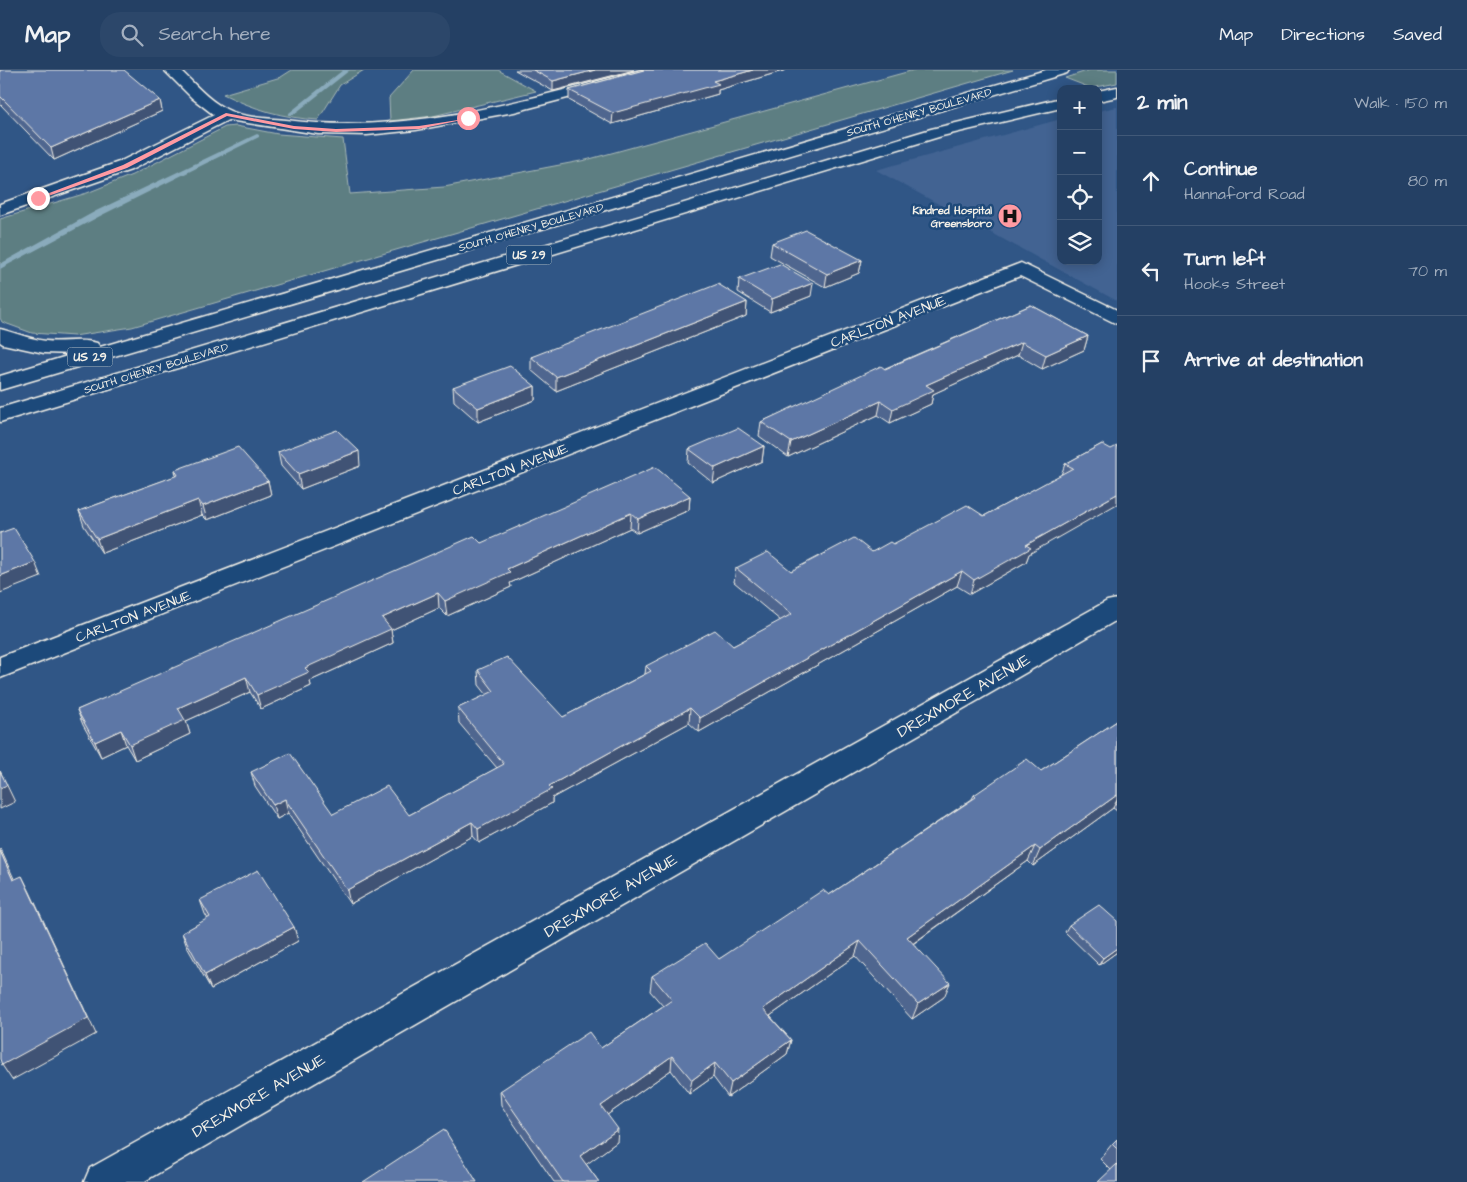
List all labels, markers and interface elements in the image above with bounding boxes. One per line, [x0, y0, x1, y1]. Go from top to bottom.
search box [100, 12, 450, 57]
text: Map [25, 18, 70, 52]
icon: search [118, 21, 146, 49]
text: Search here [158, 21, 271, 48]
text: Map [1219, 22, 1253, 47]
text: Directions [1281, 22, 1365, 47]
text: Saved [1393, 22, 1442, 47]
street label: SOUTH O'HENRY BOULEVARD [845, 85, 993, 140]
map controls [1057, 85, 1102, 265]
button: + [1057, 85, 1102, 130]
text: 2 min [1137, 88, 1187, 117]
text: Walk · 150 m [1354, 92, 1447, 114]
route start [457, 107, 480, 130]
button: − [1057, 130, 1102, 175]
text: Continue [1184, 156, 1258, 183]
icon: ahead [1137, 167, 1165, 195]
text: 80 m [1408, 170, 1447, 192]
button: locate [1057, 175, 1102, 220]
text: Hannaford Road [1184, 183, 1305, 205]
route end [27, 187, 50, 210]
street label: SOUTH O'HENRY BOULEVARD [457, 200, 605, 255]
place label: Kindred Hospital Greensboro [913, 203, 993, 231]
hospital icon: Kindred Hospital Greensboro [997, 203, 1023, 229]
button: layers [1057, 220, 1102, 265]
road number: US 29 [506, 246, 552, 264]
text: Turn left [1184, 246, 1265, 273]
icon: left [1137, 257, 1165, 285]
text: 70 m [1408, 260, 1447, 282]
text: Hooks Street [1184, 273, 1285, 295]
street label: CARLTON AVENUE [828, 290, 950, 353]
street label: SOUTH O'HENRY BOULEVARD [82, 339, 230, 398]
icon: arrive [1137, 347, 1165, 375]
text: Arrive at destination [1184, 347, 1363, 374]
road number: US 29 [68, 348, 112, 366]
street label: CARLTON AVENUE [450, 438, 572, 501]
street label: CARLTON AVENUE [73, 585, 195, 648]
street label: DREXMORE AVENUE [893, 648, 1035, 743]
street label: DREXMORE AVENUE [540, 848, 682, 943]
street label: DREXMORE AVENUE [188, 1048, 330, 1143]

